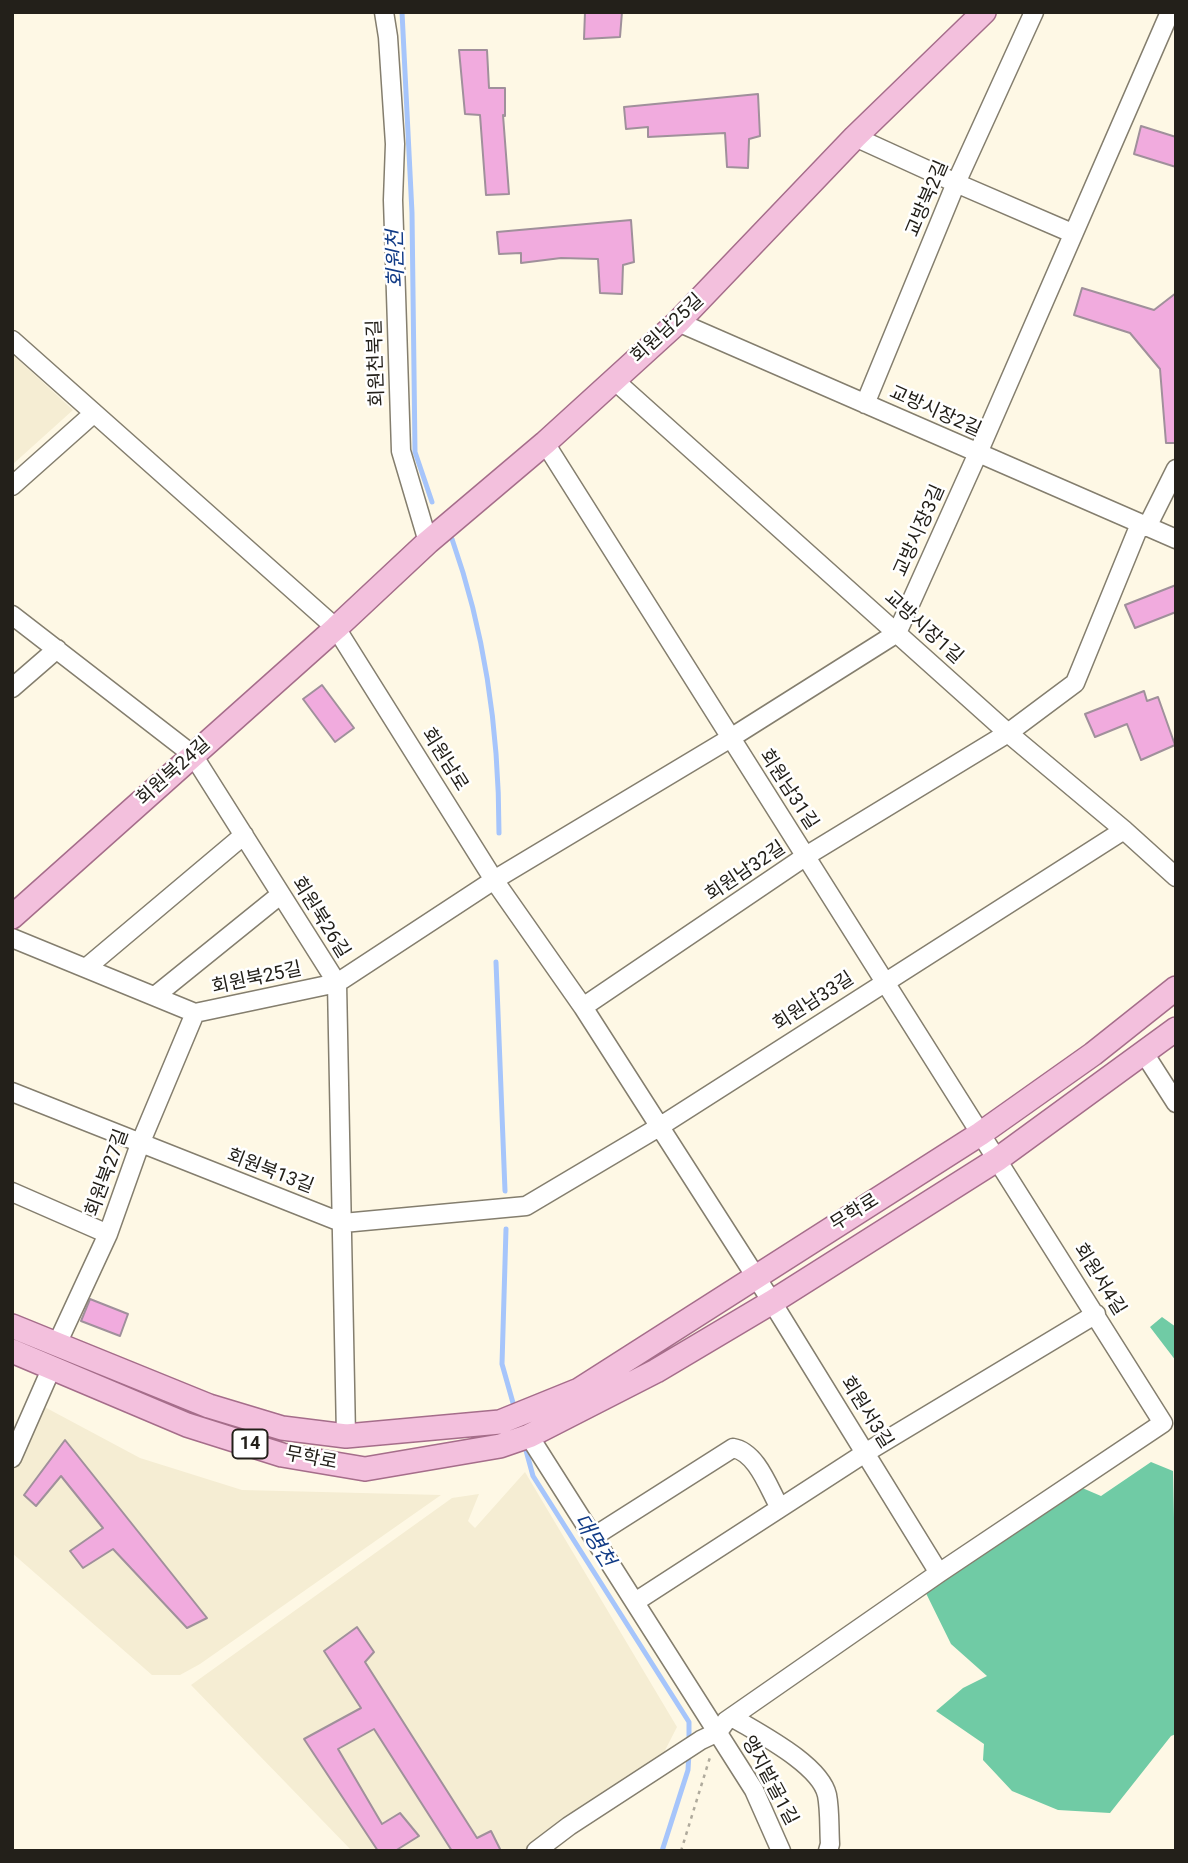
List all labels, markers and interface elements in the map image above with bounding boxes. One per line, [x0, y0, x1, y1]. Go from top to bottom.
street label: 교방북2길 [902, 157, 954, 241]
water label: 회원천 [384, 230, 410, 288]
street label: 회원남25길 [627, 290, 709, 368]
street label: 회원천북길 [364, 319, 390, 407]
street label: 교방시장2길 [886, 382, 984, 442]
street label: 교방시장3길 [890, 482, 950, 580]
street label: 교방시장1길 [879, 587, 967, 669]
street label: 회원남로 [416, 724, 472, 796]
street label: 회원북24길 [132, 733, 216, 811]
street label: 회원남31길 [754, 746, 822, 834]
street label: 회원남32길 [702, 837, 790, 907]
street label: 회원북26길 [286, 873, 354, 963]
street label: 회원북25길 [210, 958, 304, 1000]
street label: 회원남33길 [770, 968, 858, 1036]
street label: 회원북27길 [82, 1126, 134, 1220]
street label: 회원북13길 [223, 1145, 317, 1199]
street label: 무학로 [827, 1189, 883, 1237]
street label: 회원서4길 [1068, 1240, 1130, 1320]
street label: 회원서3길 [835, 1373, 897, 1453]
road number: 14 [232, 1429, 268, 1458]
street label: 무학로 [283, 1443, 339, 1475]
water label: 대명천 [567, 1510, 619, 1572]
street label: 앵지밭골1길 [736, 1732, 802, 1830]

